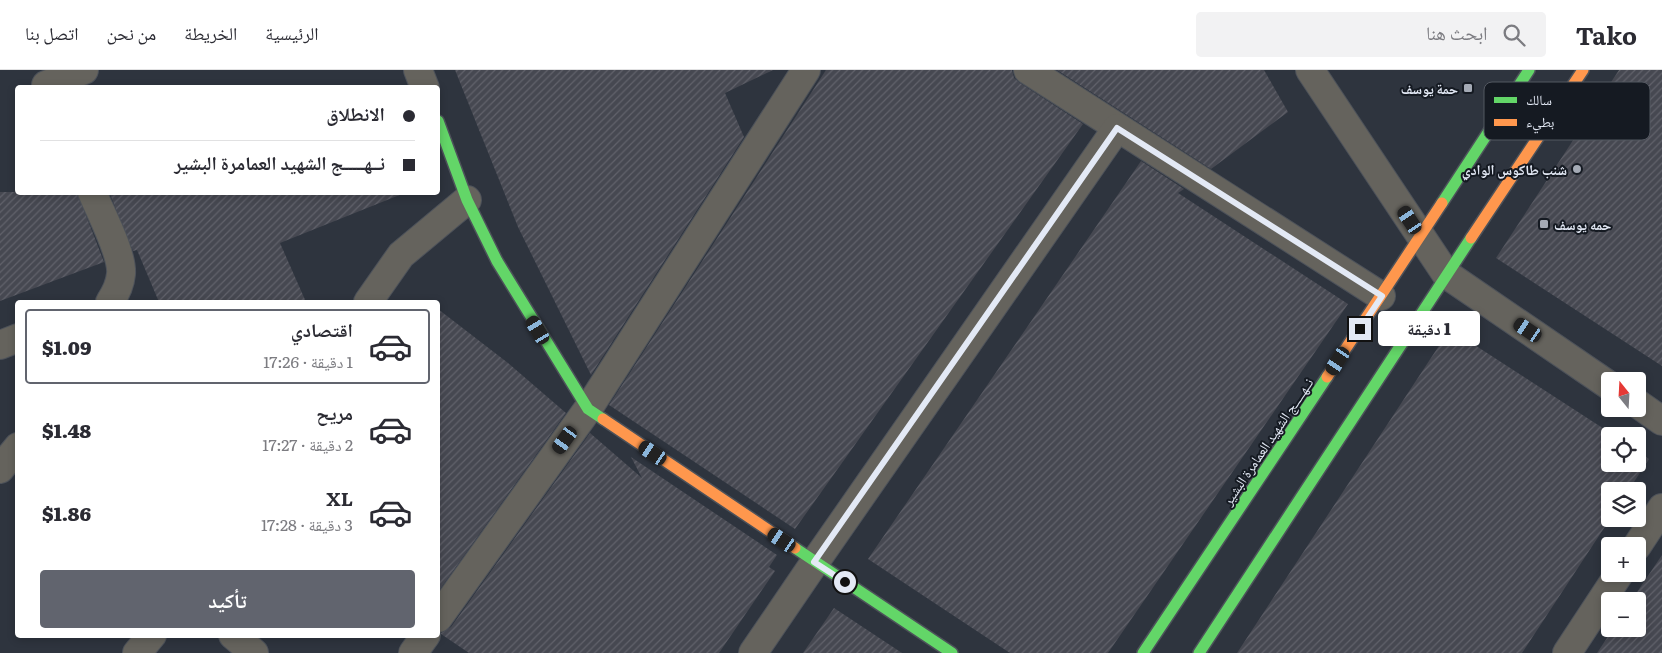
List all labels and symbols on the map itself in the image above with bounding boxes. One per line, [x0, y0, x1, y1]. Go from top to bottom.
place label: حمة يوسف [1401, 78, 1458, 98]
marker: حمة يوسف [1462, 82, 1474, 94]
legend [1484, 82, 1650, 140]
text: سالك [1526, 89, 1552, 109]
text: بطيء [1526, 111, 1555, 134]
place label: شنب طاكوس الوادي [1462, 159, 1567, 181]
marker: شنب طاكوس الوادي [1571, 163, 1583, 175]
car [1395, 203, 1424, 237]
place label: حمه يوسف [1554, 214, 1611, 234]
marker: حمه يوسف [1538, 218, 1550, 230]
callout: 1 دقيقة [1378, 312, 1480, 346]
car [523, 313, 552, 347]
car [1511, 315, 1544, 345]
route end [1349, 318, 1371, 340]
car [1323, 344, 1352, 378]
north arrow [1601, 372, 1646, 418]
street label: نــهـــــج الشهيد العمامرة البشير [1216, 373, 1318, 510]
car [550, 423, 579, 457]
car [636, 438, 669, 468]
car [765, 525, 798, 555]
route start [834, 571, 856, 593]

